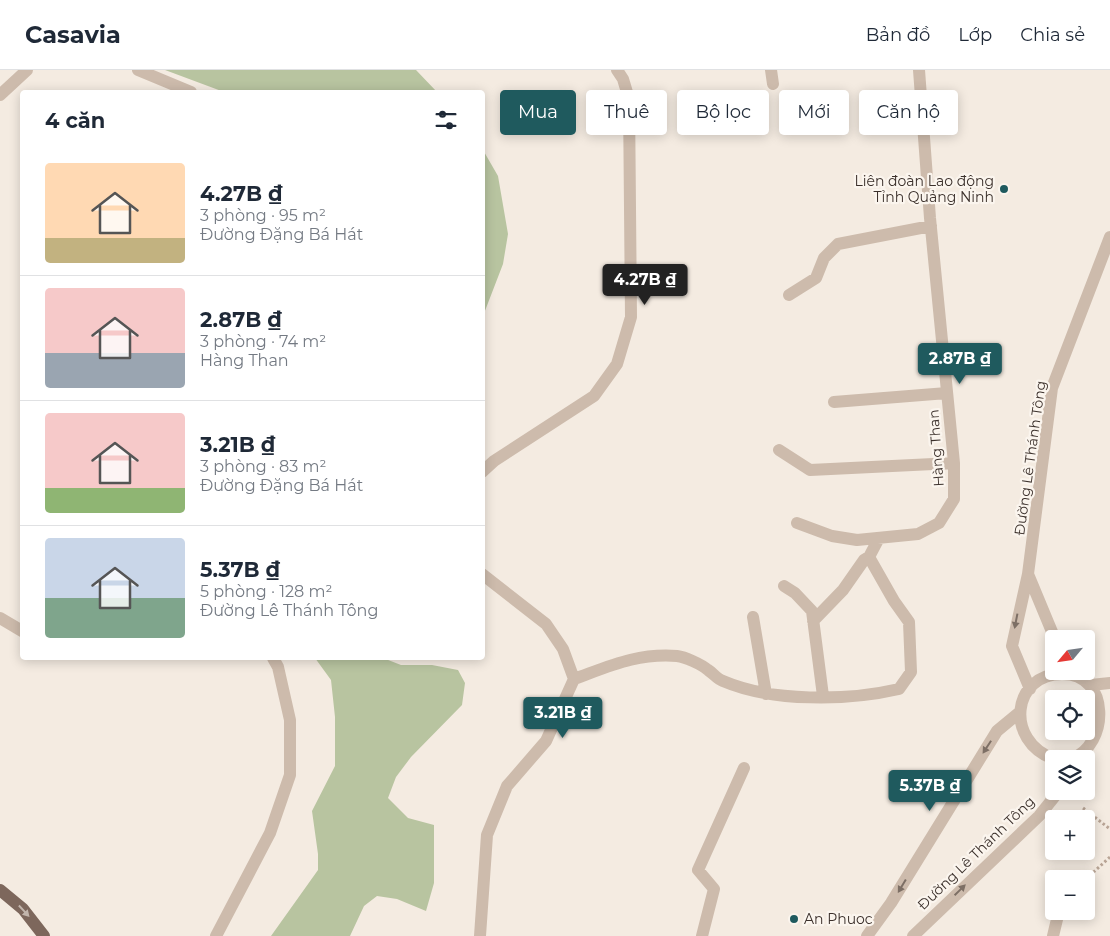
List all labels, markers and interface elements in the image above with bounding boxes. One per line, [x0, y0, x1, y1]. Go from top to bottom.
text: Casavia [25, 20, 121, 49]
text: Bản đồ [866, 24, 930, 46]
text: Lớp [958, 24, 992, 46]
text: Chia sẻ [1020, 24, 1085, 46]
chip: Mua [500, 90, 576, 135]
chip: Thuê [586, 90, 667, 135]
chip: Bộ lọc [677, 90, 769, 135]
chip: Mới [779, 90, 849, 135]
chip: Căn hộ [859, 90, 958, 135]
icon: filters [432, 106, 460, 134]
text: 4 căn [45, 108, 105, 133]
place label: Liên đoàn Lao động Tỉnh Quảng Ninh [855, 172, 994, 206]
text: 4.27B ₫ [200, 181, 283, 206]
icon: home [85, 183, 145, 243]
marker: Liên đoàn Lao động Tỉnh Quảng Ninh [998, 183, 1010, 195]
text: 3 phòng · 95 m² [200, 206, 326, 225]
text: Đường Đặng Bá Hát [200, 225, 363, 244]
pin: 4.27B ₫ [599, 264, 691, 306]
text: 4.27B ₫ [614, 270, 676, 289]
text: 2.87B ₫ [200, 307, 282, 332]
icon: home [85, 308, 145, 368]
text: 3 phòng · 74 m² [200, 332, 326, 351]
pin: 2.87B ₫ [914, 342, 1006, 385]
text: 2.87B ₫ [929, 349, 991, 368]
text: Hàng Than [200, 351, 289, 370]
street label: Đường Lê Thánh Tông [1010, 379, 1050, 537]
street label: Hàng Than [924, 409, 948, 487]
text: 3.21B ₫ [200, 432, 275, 457]
icon: home [85, 433, 145, 493]
text: 3 phòng · 83 m² [200, 457, 326, 476]
text: Đường Đặng Bá Hát [200, 476, 363, 495]
text: 5.37B ₫ [200, 557, 280, 582]
icon: home [85, 558, 145, 618]
text: 5 phòng · 128 m² [200, 582, 332, 601]
text: Đường Lê Thánh Tông [200, 601, 378, 620]
one-way arrow [1012, 613, 1020, 629]
north arrow [1045, 630, 1095, 680]
map controls [1045, 630, 1095, 920]
button: locate [1045, 690, 1095, 740]
pin: 3.21B ₫ [517, 696, 609, 739]
text: 3.21B ₫ [534, 703, 592, 722]
one-way arrow [982, 740, 992, 754]
button: layers [1045, 750, 1095, 800]
pin: 5.37B ₫ [884, 770, 976, 812]
text: 5.37B ₫ [900, 776, 960, 795]
street label: Đường Lê Thánh Tông [914, 792, 1038, 914]
button: + [1045, 810, 1095, 860]
button: − [1045, 870, 1095, 920]
one-way arrow [897, 879, 906, 892]
one-way arrow [954, 884, 966, 896]
one-way arrow [18, 905, 30, 917]
place label: An Phuoc [804, 910, 873, 928]
marker: An Phuoc [788, 913, 800, 925]

